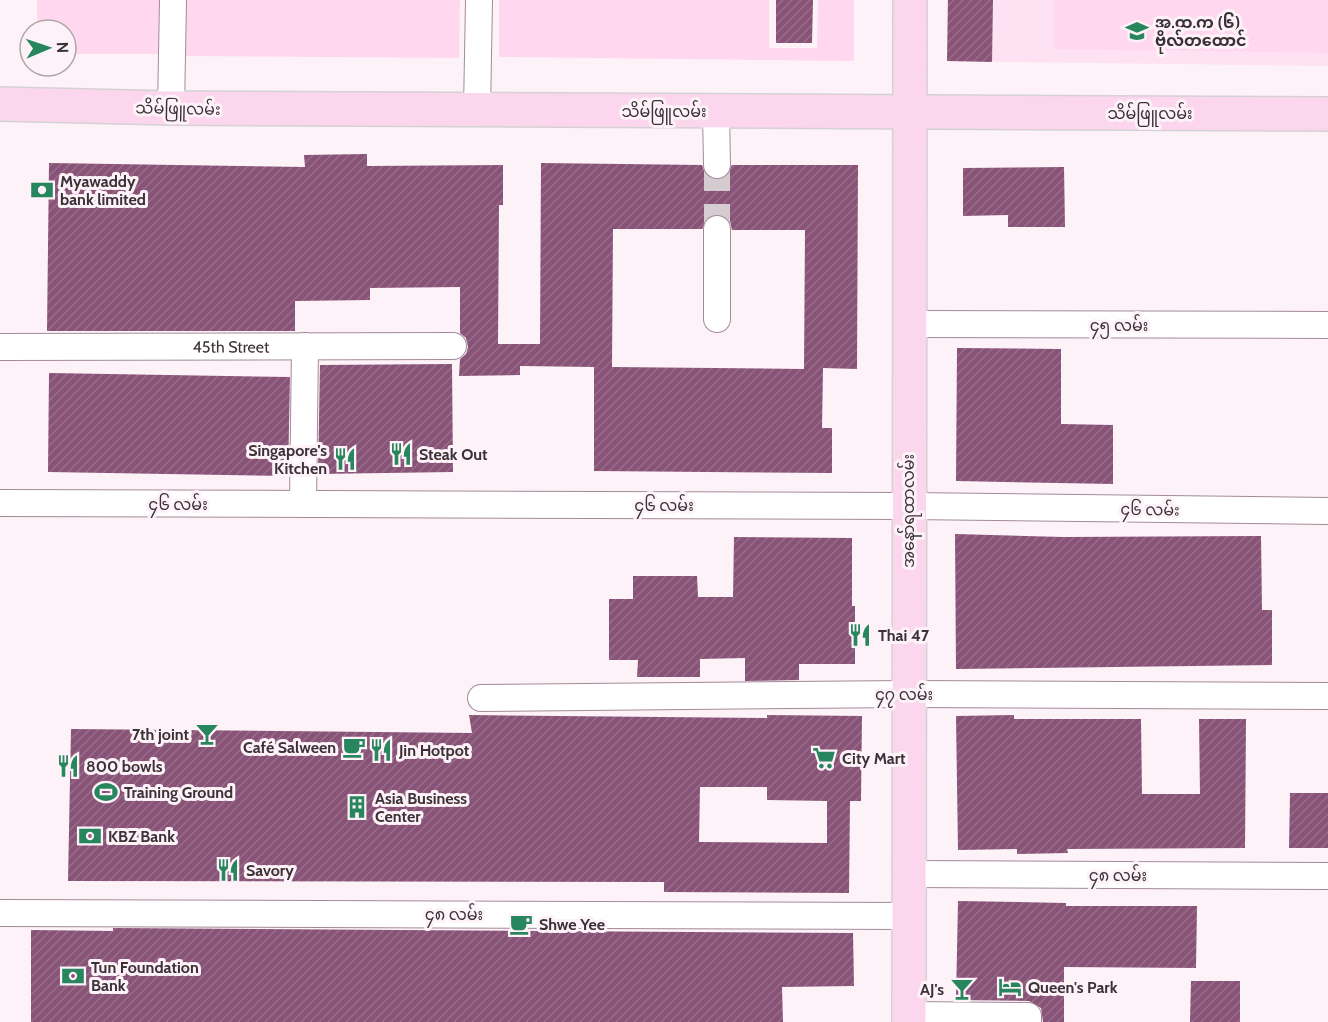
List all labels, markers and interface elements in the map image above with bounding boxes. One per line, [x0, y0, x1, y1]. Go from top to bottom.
place label: အ.ထ.က (၆) ဗိုလ်တထောင် [1155, 12, 1247, 54]
north arrow [18, 18, 78, 78]
school or university icon: အ.ထ.က (၆) ဗိုလ်တထောင် [1124, 18, 1150, 44]
text: N [53, 42, 72, 53]
street label: သိမ်ဖြူလမ်း [135, 96, 221, 123]
street label: သိမ်ဖြူလမ်း [621, 100, 707, 125]
street label: သိမ်ဖြူလမ်း [1107, 102, 1193, 127]
place label: Myawaddy bank limited [60, 172, 146, 209]
bank icon: Myawaddy bank limited [29, 177, 55, 203]
street label: ၄၅ လမ်း [1090, 314, 1148, 339]
street label: 45th Street [193, 337, 270, 357]
place label: Singapore's Kitchen [248, 441, 327, 478]
restaurant icon: Steak Out [388, 441, 414, 467]
place label: Steak Out [419, 445, 488, 464]
restaurant icon: Singapore's Kitchen [332, 446, 358, 472]
street label: အနော်ရထာလမ်း [897, 454, 922, 568]
street label: ၄၆ လမ်း [148, 493, 208, 518]
street label: ၄၆ လမ်း [634, 494, 694, 519]
street label: ၄၆ လမ်း [1120, 497, 1180, 524]
restaurant icon: Thai 47 [847, 622, 873, 648]
place label: Thai 47 [878, 626, 930, 645]
street label: ၄၇ လမ်း [875, 683, 933, 708]
bar icon: 7th joint [194, 721, 220, 747]
place label: 7th joint [132, 725, 189, 744]
cafe icon: Café Salween [341, 734, 367, 760]
restaurant icon: Jin Hotpot [368, 737, 394, 763]
place label: Café Salween [243, 738, 336, 757]
place label: Jin Hotpot [398, 741, 470, 760]
supermarket icon: City Mart [811, 745, 837, 771]
place label: City Mart [842, 749, 906, 768]
restaurant icon: 800 bowls [55, 753, 81, 779]
place label: 800 bowls [86, 757, 163, 776]
sports icon: Training Ground [93, 779, 119, 805]
place label: Training Ground [124, 783, 233, 802]
place label: Asia Business Center [375, 789, 467, 826]
building icon: Asia Business Center [344, 794, 370, 820]
bank icon: KBZ Bank [77, 823, 103, 849]
place label: KBZ Bank [108, 827, 175, 846]
restaurant icon: Savory [215, 857, 241, 883]
place label: Savory [246, 861, 294, 880]
street label: ၄၈ လမ်း [1089, 864, 1147, 889]
street label: ၄၈ လမ်း [425, 903, 483, 928]
cafe icon: Shwe Yee [508, 911, 534, 937]
place label: Shwe Yee [539, 915, 605, 934]
place label: Tun Foundation Bank [91, 958, 199, 995]
bank icon: Tun Foundation Bank [60, 963, 86, 989]
hotel icon: Queen's Park [997, 974, 1023, 1000]
bar icon: AJ's [949, 976, 975, 1002]
place label: Queen's Park [1028, 978, 1118, 997]
place label: AJ's [920, 980, 944, 999]

